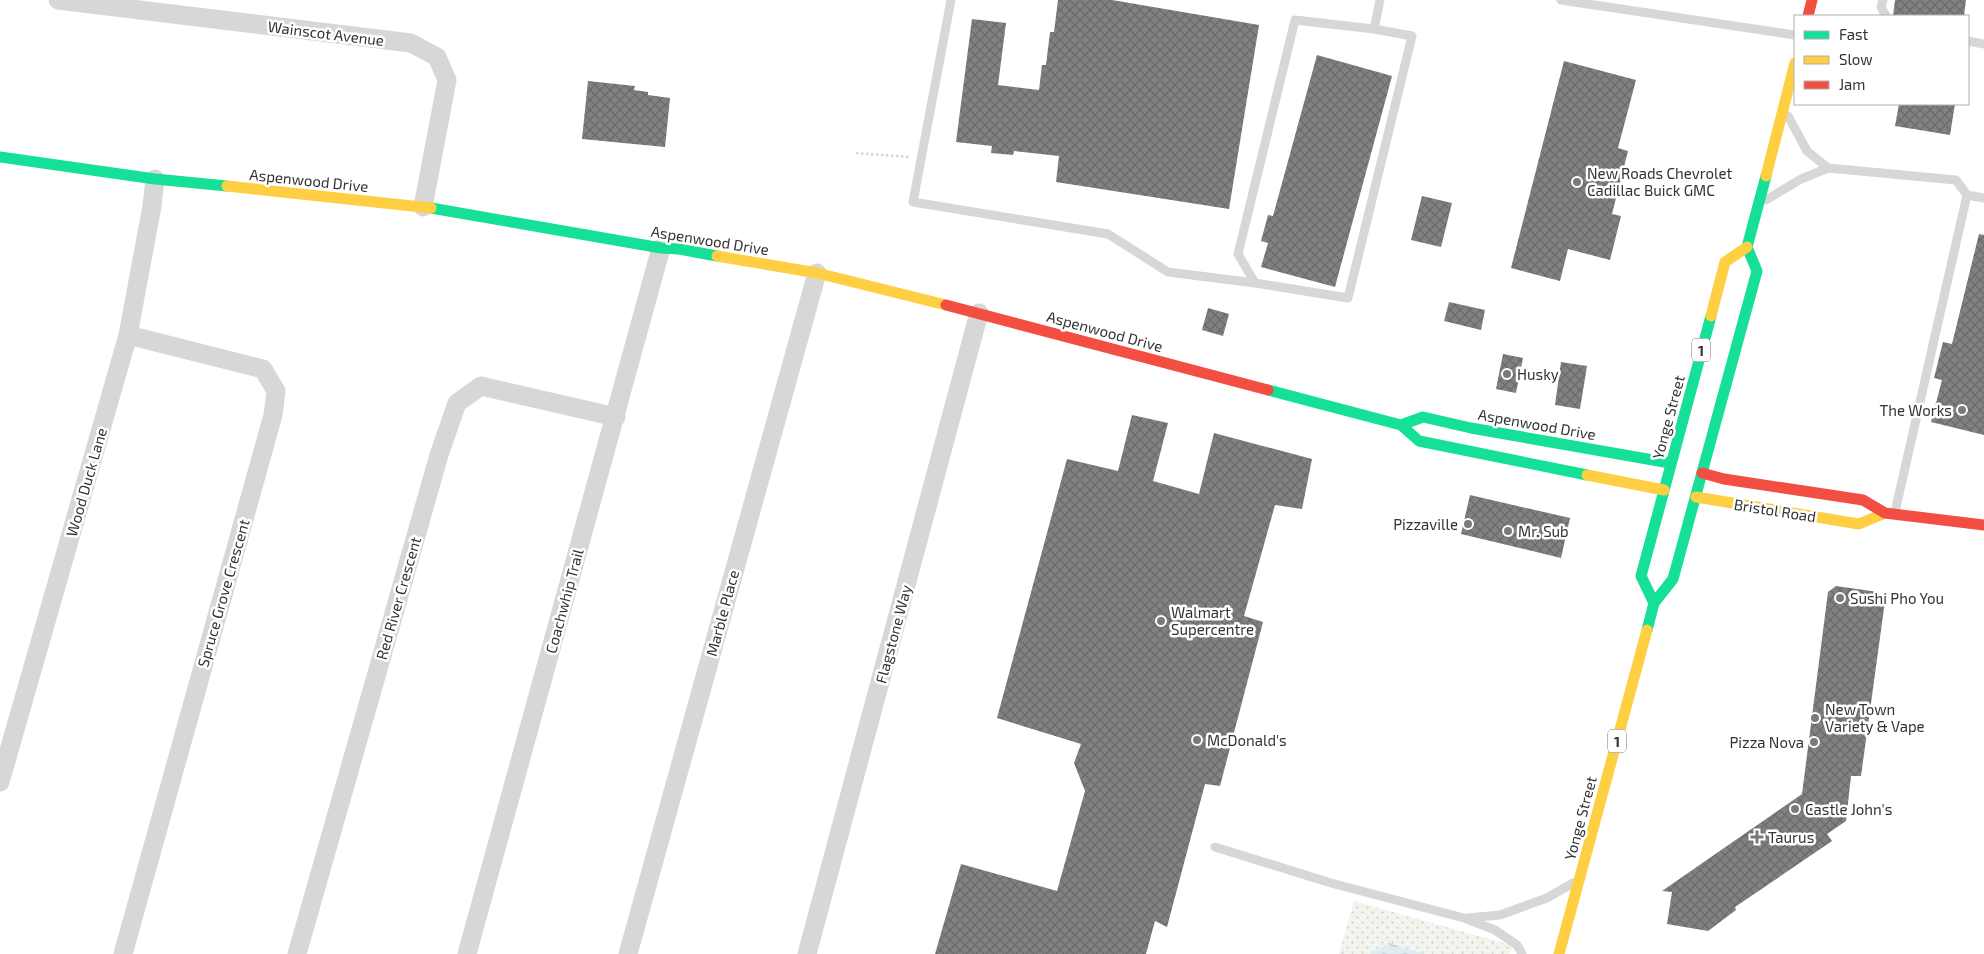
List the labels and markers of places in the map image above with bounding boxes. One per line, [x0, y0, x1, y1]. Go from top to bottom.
place label: New Roads Chevrolet Cadillac Buick GMC [1587, 164, 1733, 199]
marker: New Roads Chevrolet Cadillac Buick GMC [1571, 176, 1583, 188]
place label: Husky [1517, 365, 1559, 383]
marker: Husky [1501, 368, 1513, 380]
place label: The Works [1880, 401, 1952, 419]
marker: The Works [1956, 404, 1968, 416]
place label: Pizzaville [1393, 515, 1458, 533]
marker: Pizzaville [1462, 518, 1474, 530]
place label: Mr. Sub [1518, 522, 1569, 540]
marker: Mr. Sub [1502, 525, 1514, 537]
place label: Sushi Pho You [1850, 589, 1944, 607]
marker: Sushi Pho You [1834, 592, 1846, 604]
place label: Walmart Supercentre [1171, 603, 1254, 638]
marker: Walmart Supercentre [1155, 615, 1167, 627]
place label: New Town Variety & Vape [1825, 700, 1925, 735]
marker: New Town Variety & Vape [1809, 712, 1821, 724]
place label: McDonald's [1207, 731, 1287, 749]
place label: Pizza Nova [1729, 733, 1804, 751]
marker: McDonald's [1191, 734, 1203, 746]
marker: Pizza Nova [1808, 736, 1820, 748]
place label: Castle John's [1805, 800, 1892, 818]
marker: Castle John's [1789, 803, 1801, 815]
place label: Taurus [1768, 828, 1814, 846]
marker: Taurus [1750, 830, 1764, 844]

